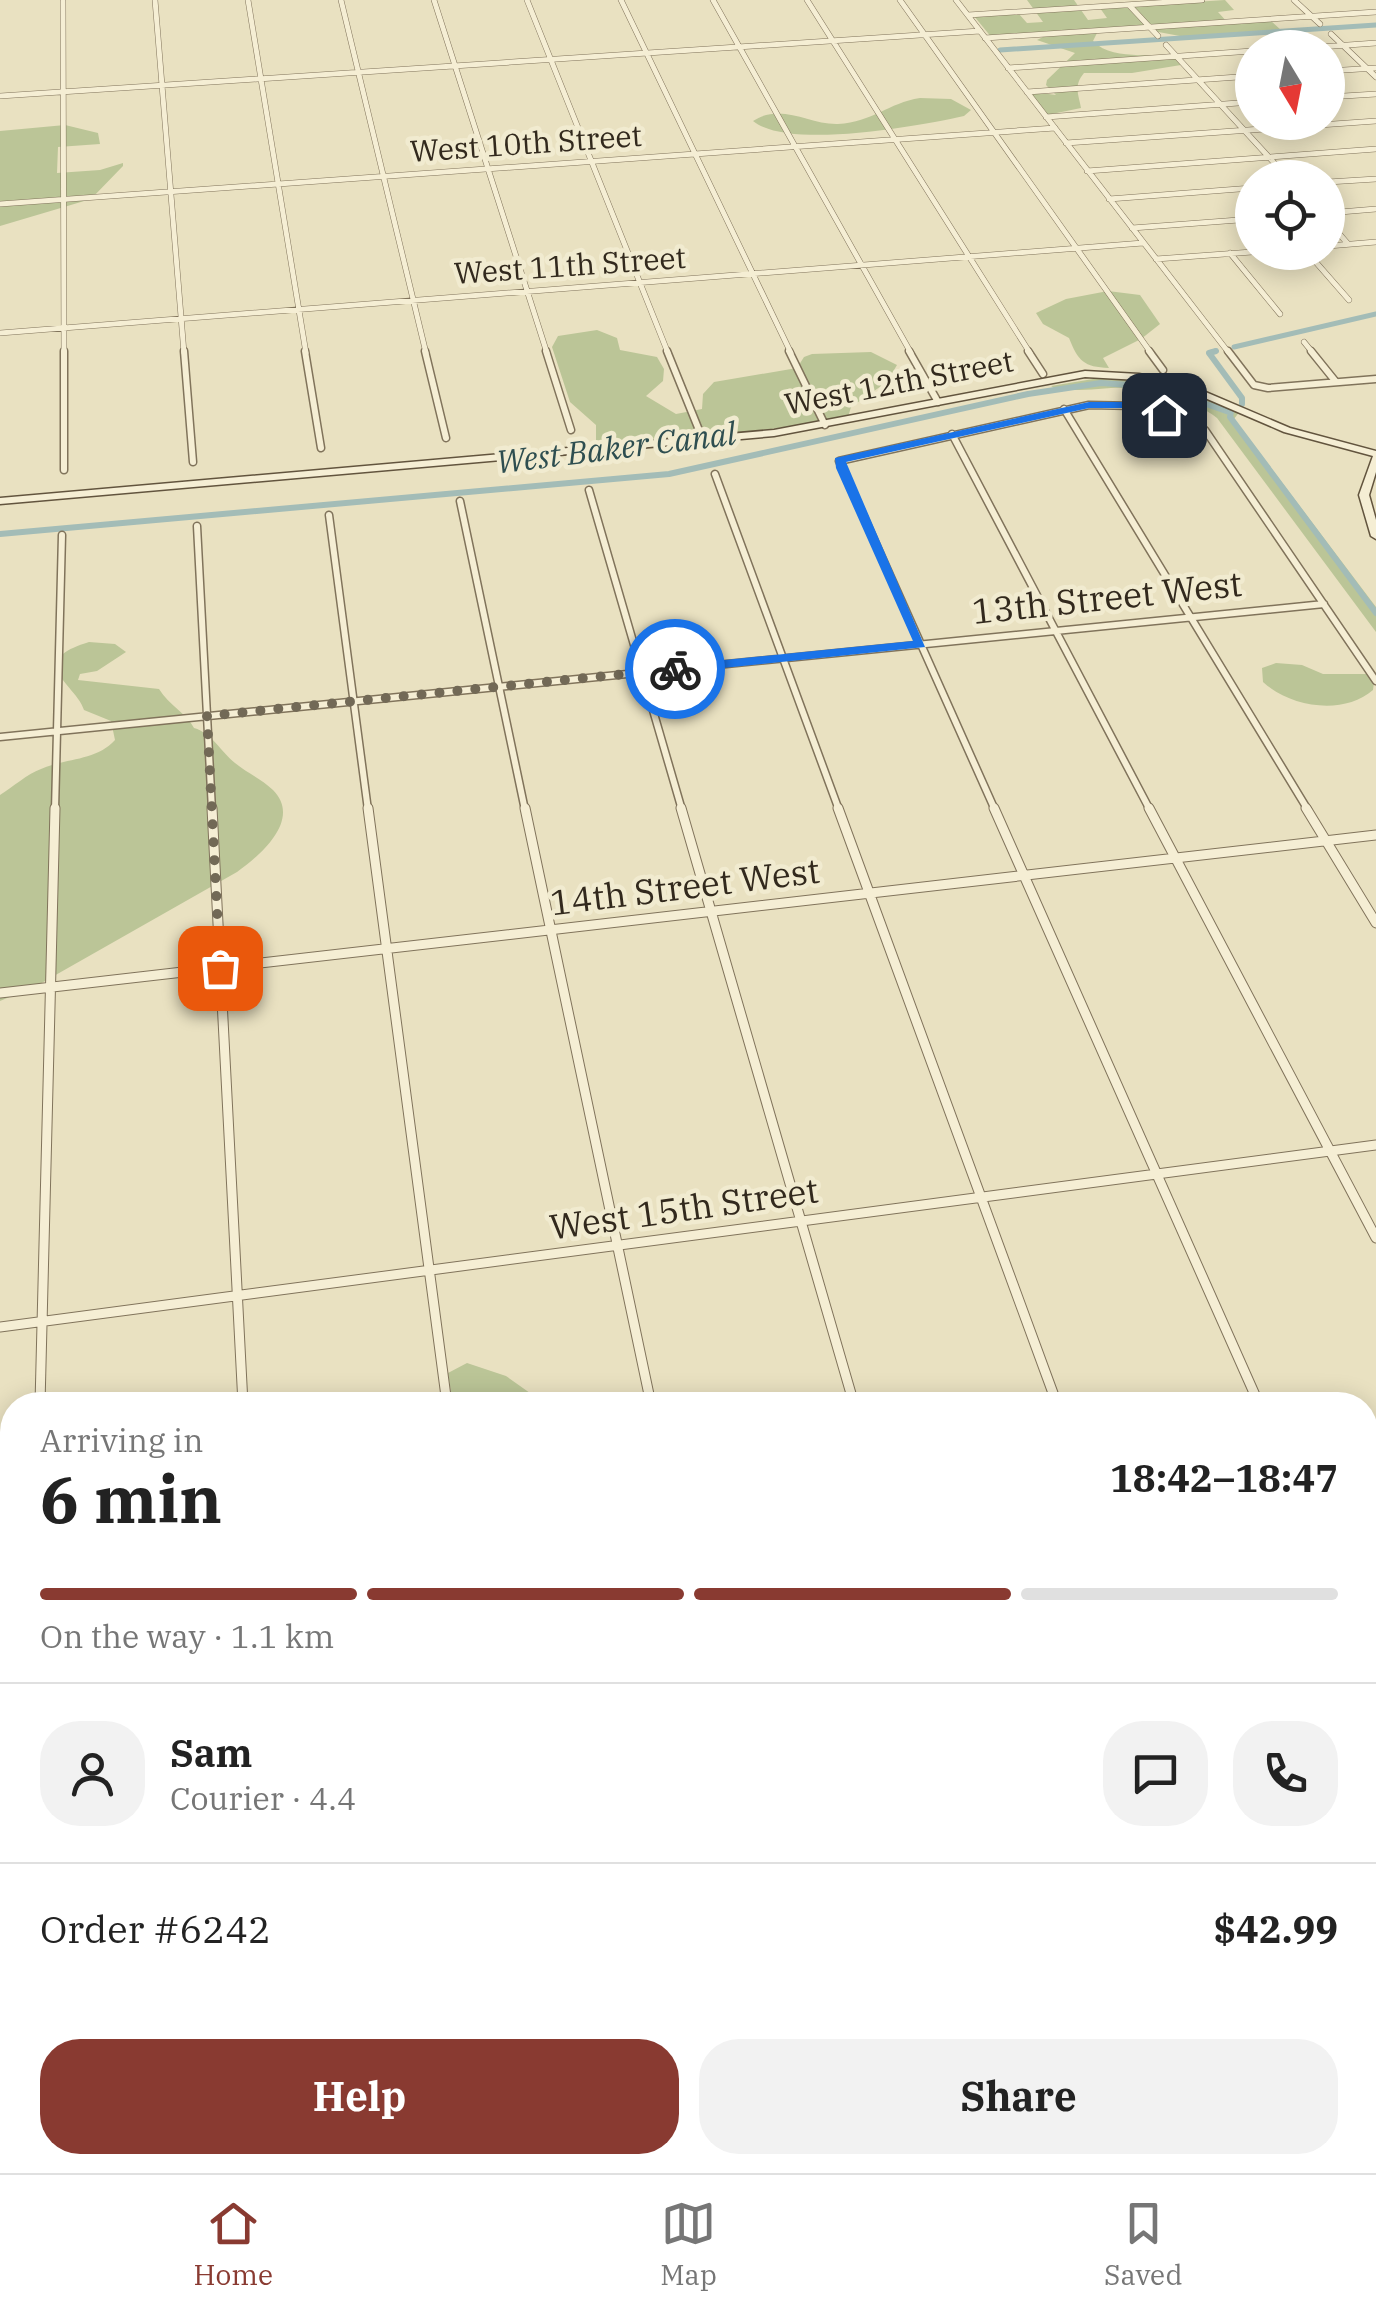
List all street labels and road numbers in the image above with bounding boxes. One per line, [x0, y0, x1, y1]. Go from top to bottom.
street label: West 10th Street [409, 115, 643, 170]
street label: West 11th Street [453, 237, 687, 292]
street label: West 12th Street [781, 340, 1016, 423]
street label: 13th Street West [970, 560, 1244, 634]
street label: 14th Street West [548, 847, 822, 925]
street label: West 15th Street [546, 1166, 821, 1250]

